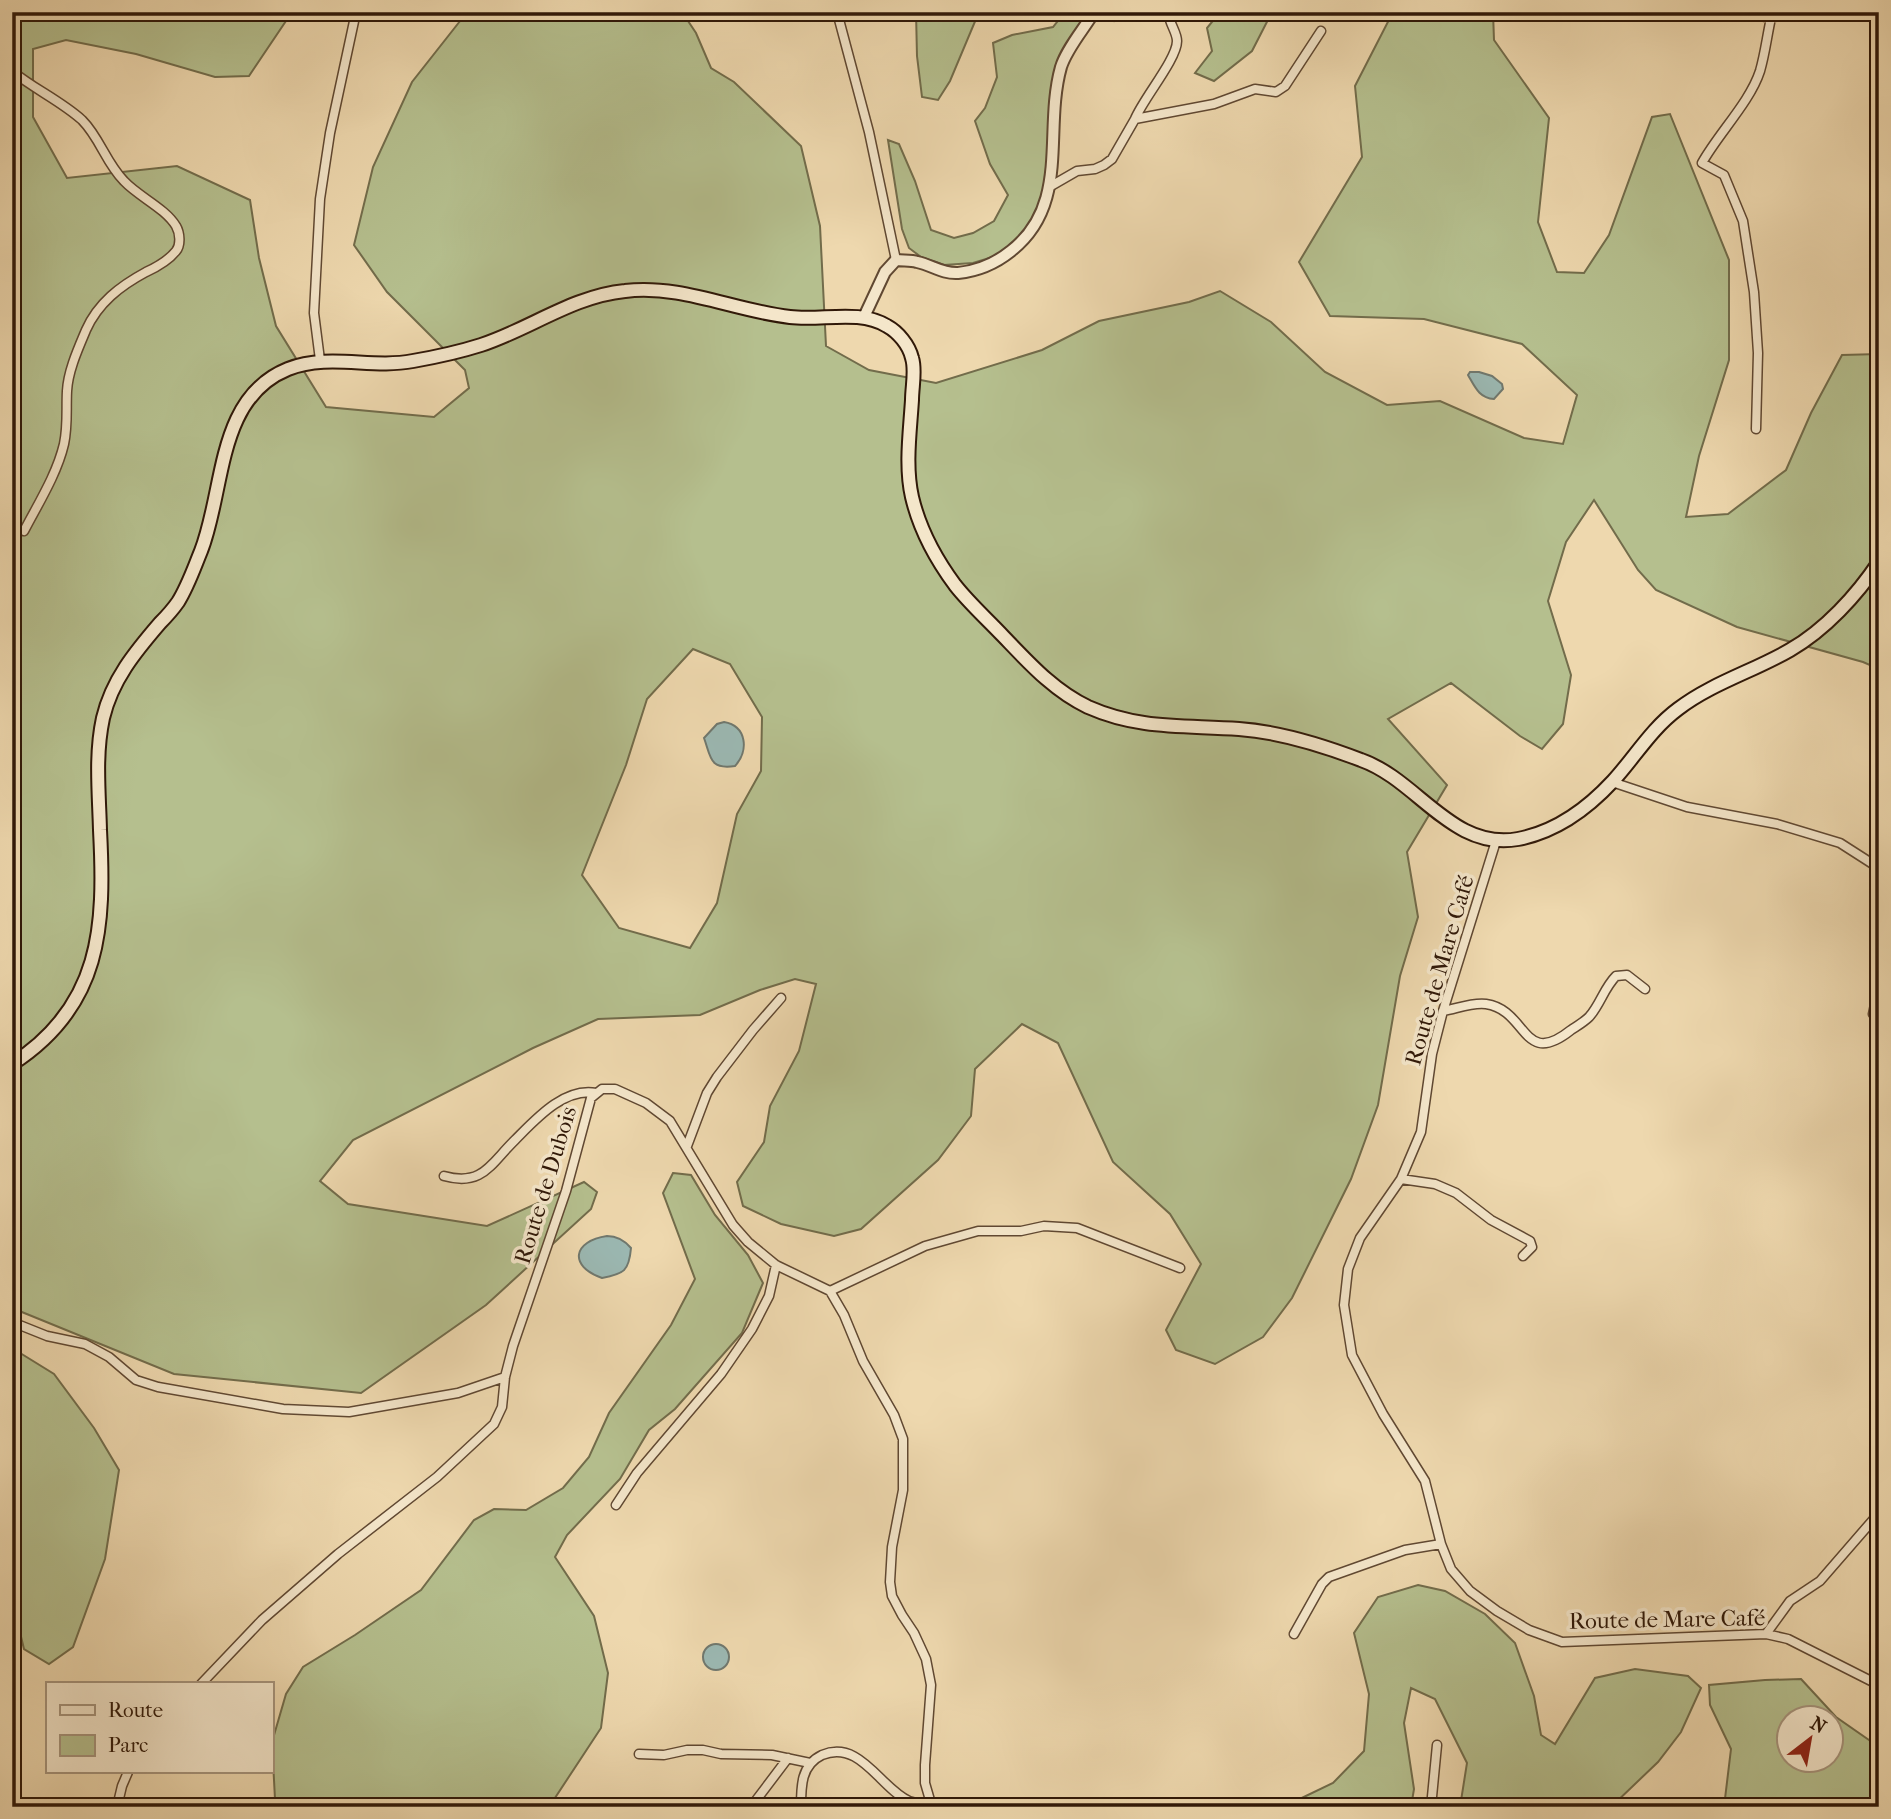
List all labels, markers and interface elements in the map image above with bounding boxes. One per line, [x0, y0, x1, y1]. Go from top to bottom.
street label: Route de Mare Café [1399, 872, 1480, 1068]
street label: Route de Dubois [509, 1103, 582, 1267]
street label: Route de Mare Café [1569, 1604, 1765, 1635]
legend [46, 1682, 273, 1773]
text: Route [108, 1698, 163, 1722]
north arrow [1776, 1703, 1846, 1773]
text: N [1806, 1712, 1831, 1739]
text: Parc [108, 1733, 148, 1757]

